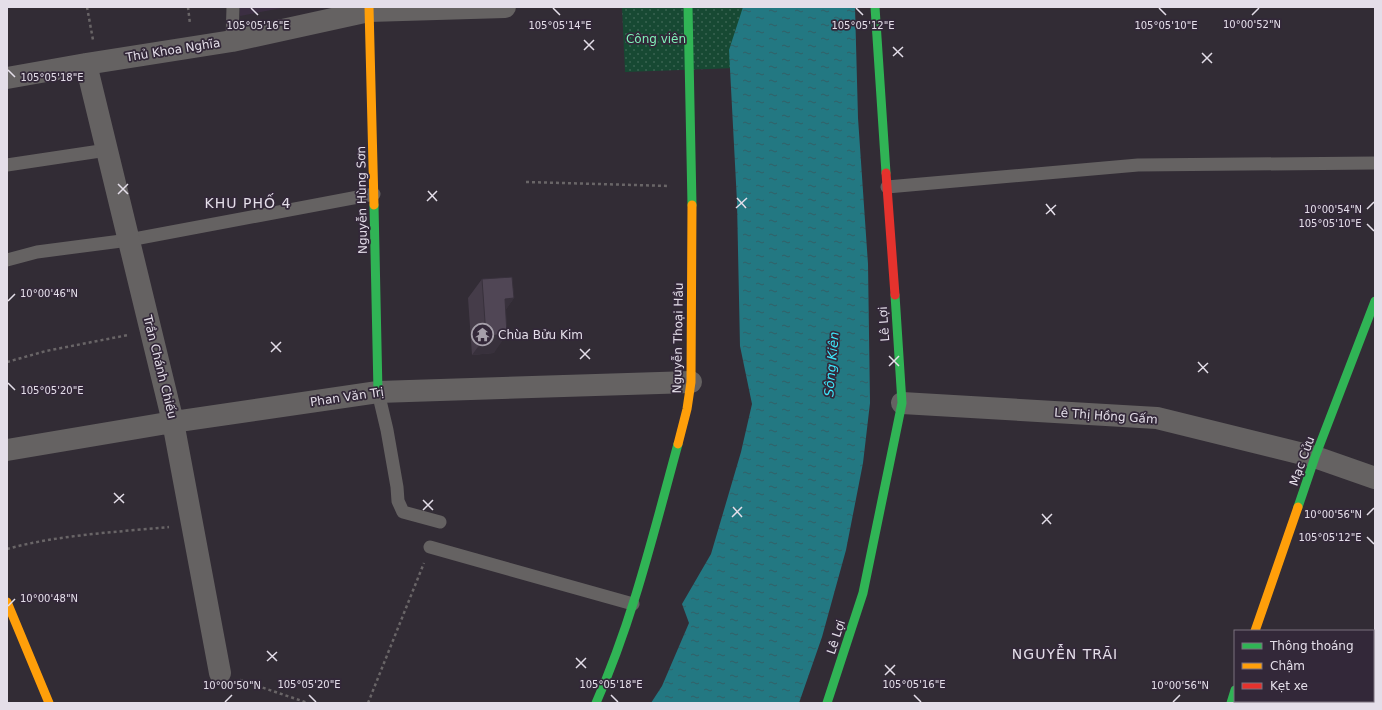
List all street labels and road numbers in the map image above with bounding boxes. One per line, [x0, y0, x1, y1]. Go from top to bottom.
street label: Thủ Khoa Nghĩa [124, 36, 221, 65]
street label: Nguyễn Hùng Sơn [354, 146, 370, 254]
street label: Nguyễn Thoại Hầu [670, 282, 686, 394]
street label: Lê Lợi [876, 306, 892, 342]
street label: Trần Chánh Chiếu [140, 313, 180, 420]
street label: Phan Văn Trị [309, 385, 385, 409]
street label: Lê Thị Hồng Gấm [1054, 405, 1158, 427]
street label: Mạc Cửu [1287, 434, 1317, 488]
street label: Lê Lợi [824, 618, 848, 656]

